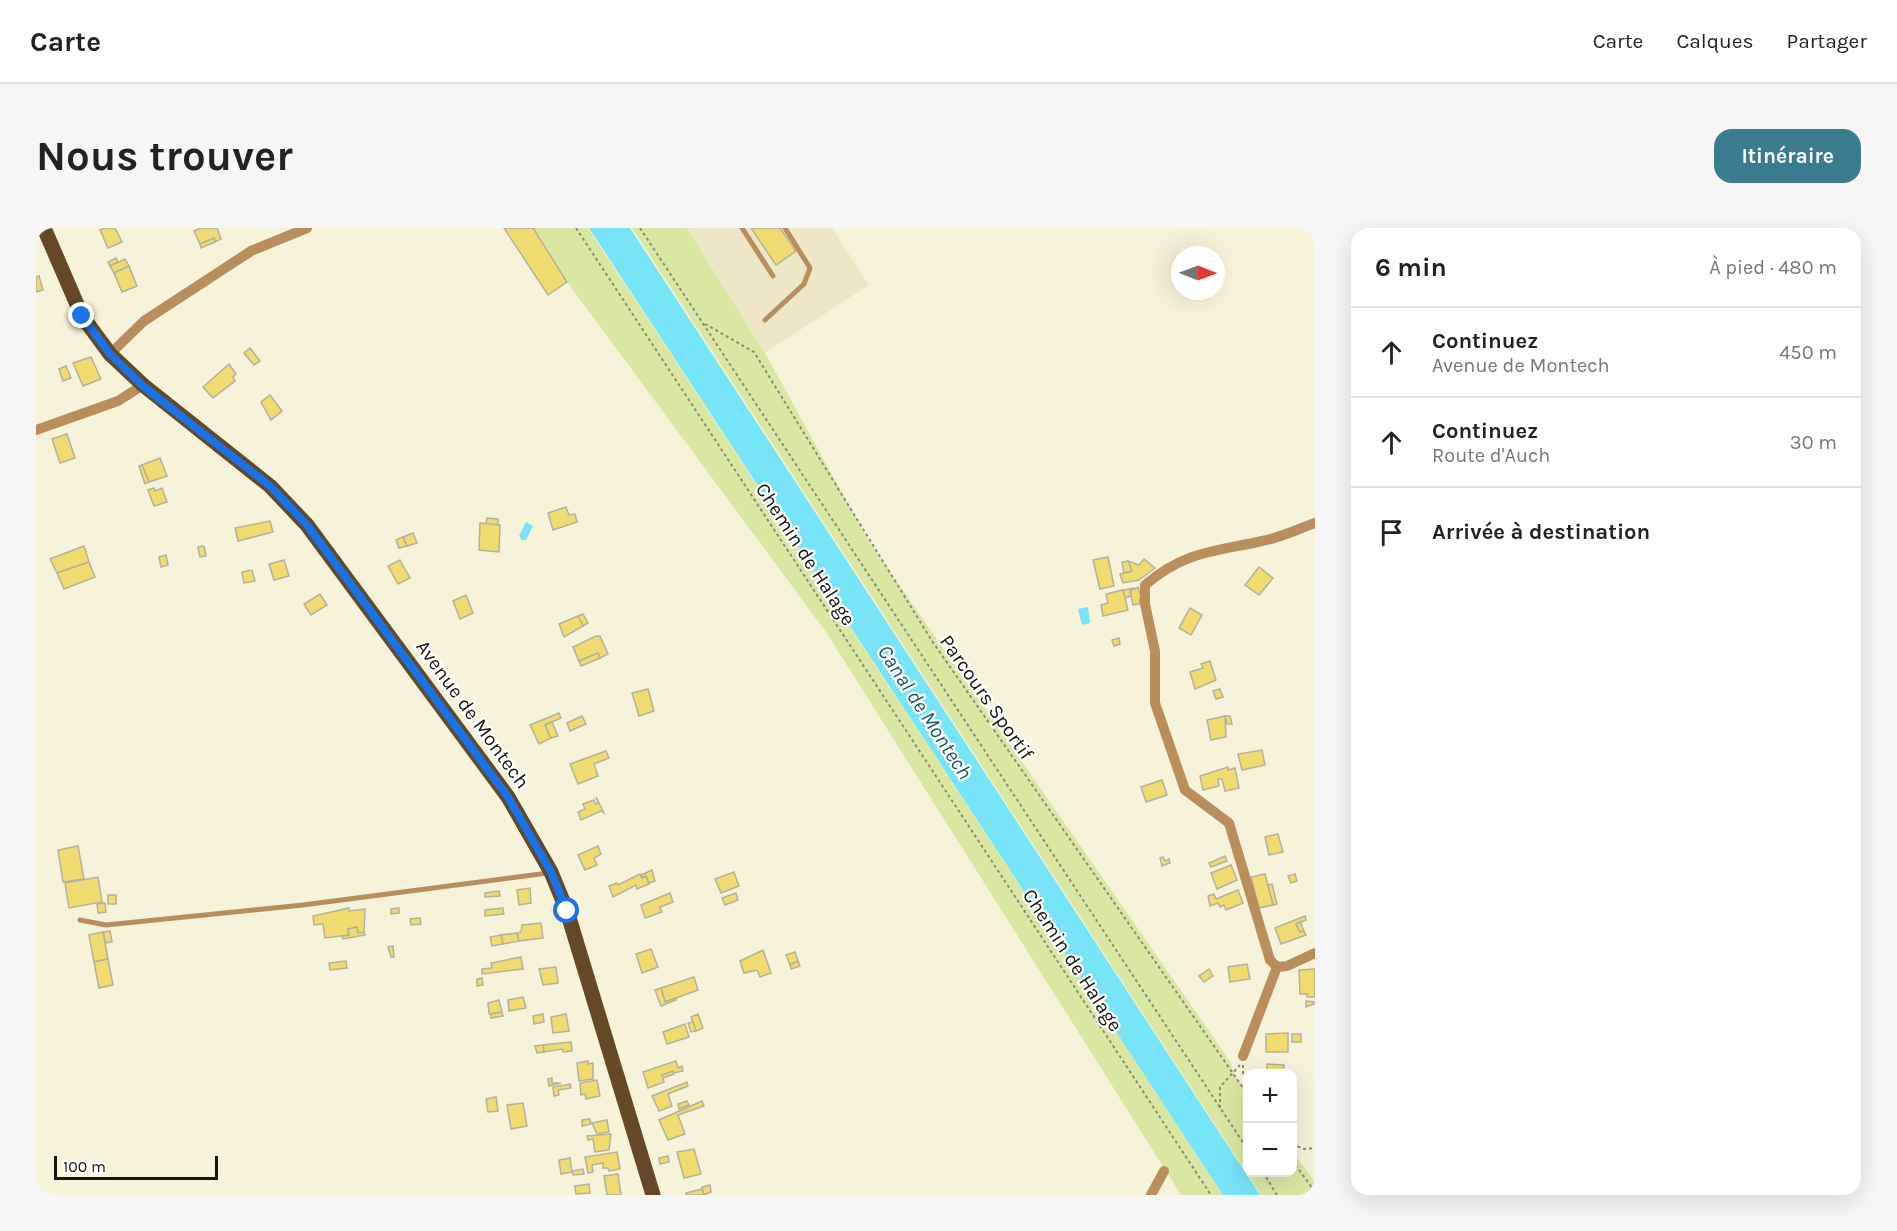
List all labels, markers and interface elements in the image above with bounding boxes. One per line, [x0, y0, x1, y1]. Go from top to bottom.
text: Carte [30, 25, 101, 58]
text: Carte [1593, 29, 1643, 53]
text: Calques [1676, 29, 1754, 53]
text: Partager [1787, 29, 1867, 53]
button: Itinéraire [1714, 129, 1861, 183]
text: Nous trouver [36, 131, 293, 181]
north arrow [1171, 246, 1225, 300]
text: 6 min [1375, 252, 1447, 283]
text: À pied · 480 m [1709, 256, 1837, 279]
route end [68, 302, 94, 328]
text: Continuez [1432, 328, 1538, 354]
icon: ahead [1375, 336, 1408, 369]
text: 450 m [1779, 341, 1837, 364]
text: Avenue de Montech [1432, 354, 1610, 377]
text: Continuez [1432, 418, 1538, 444]
icon: ahead [1375, 426, 1408, 459]
text: 30 m [1790, 431, 1837, 454]
text: Route d'Auch [1432, 444, 1550, 467]
street label: Chemin de Halage [751, 479, 860, 630]
icon: arrive [1375, 516, 1408, 549]
text: Arrivée à destination [1432, 519, 1650, 545]
street label: Parcours Sportif [935, 630, 1038, 764]
street label: Avenue de Montech [411, 636, 534, 793]
water label: Canal de Montech [873, 640, 977, 784]
street label: Chemin de Halage [1018, 885, 1127, 1036]
route start [553, 897, 579, 923]
map controls [1243, 1069, 1297, 1177]
button: + [1243, 1069, 1297, 1123]
button: − [1243, 1123, 1297, 1177]
scale bar [54, 1153, 218, 1180]
text: 100 m [63, 1157, 106, 1176]

